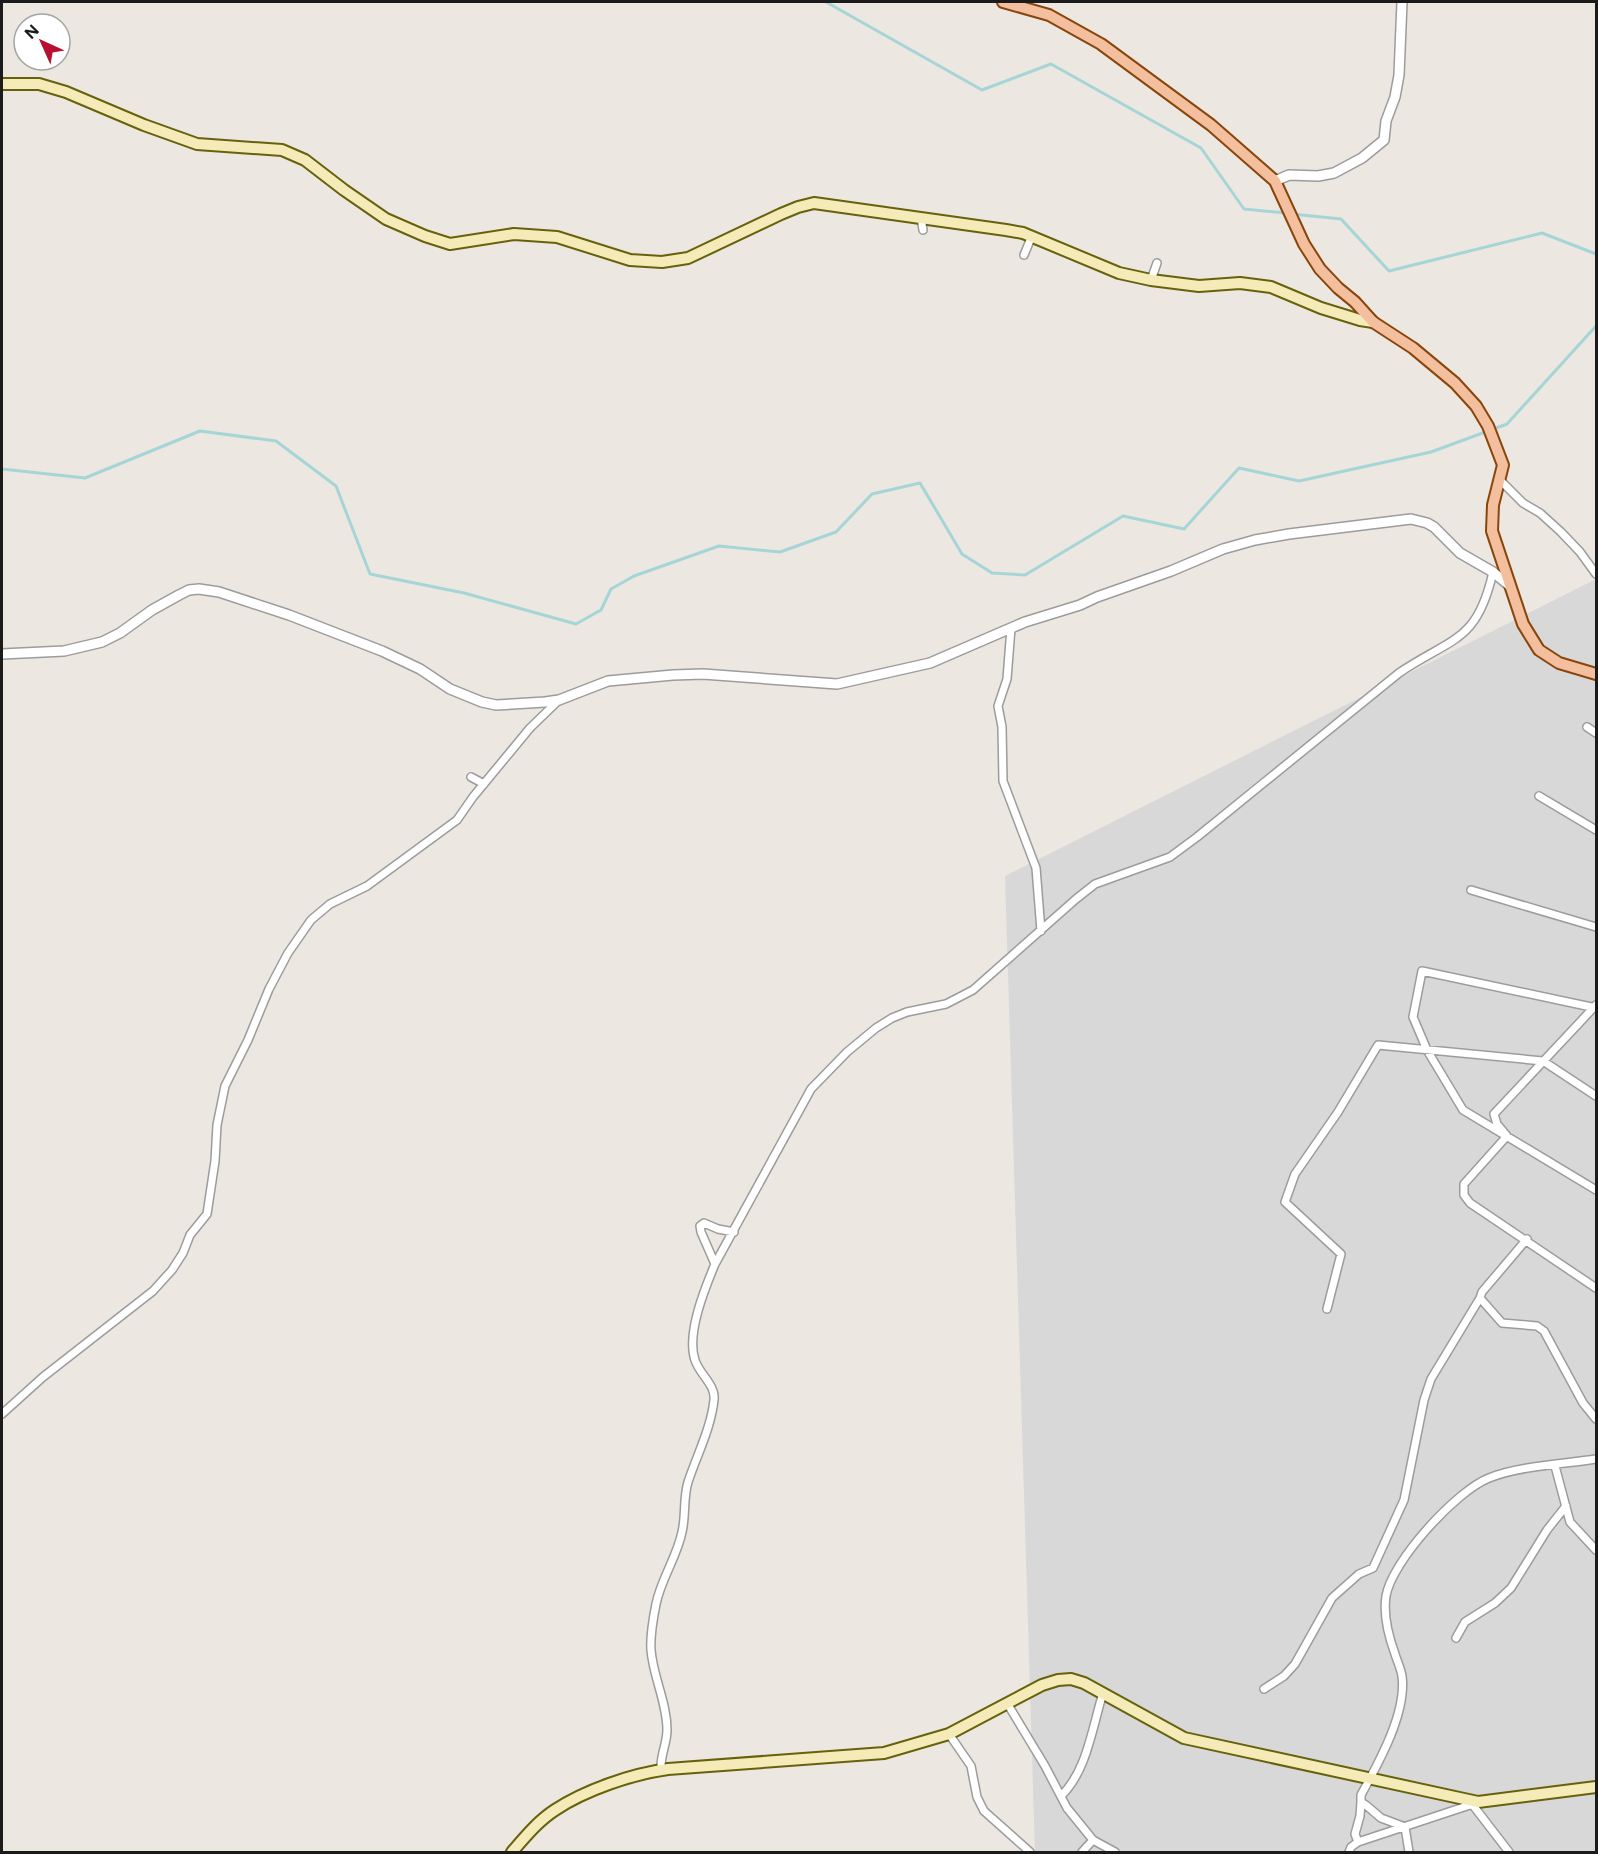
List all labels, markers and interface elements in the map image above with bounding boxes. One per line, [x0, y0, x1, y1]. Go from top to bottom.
north arrow [12, 12, 72, 72]
text: N [21, 21, 43, 43]

